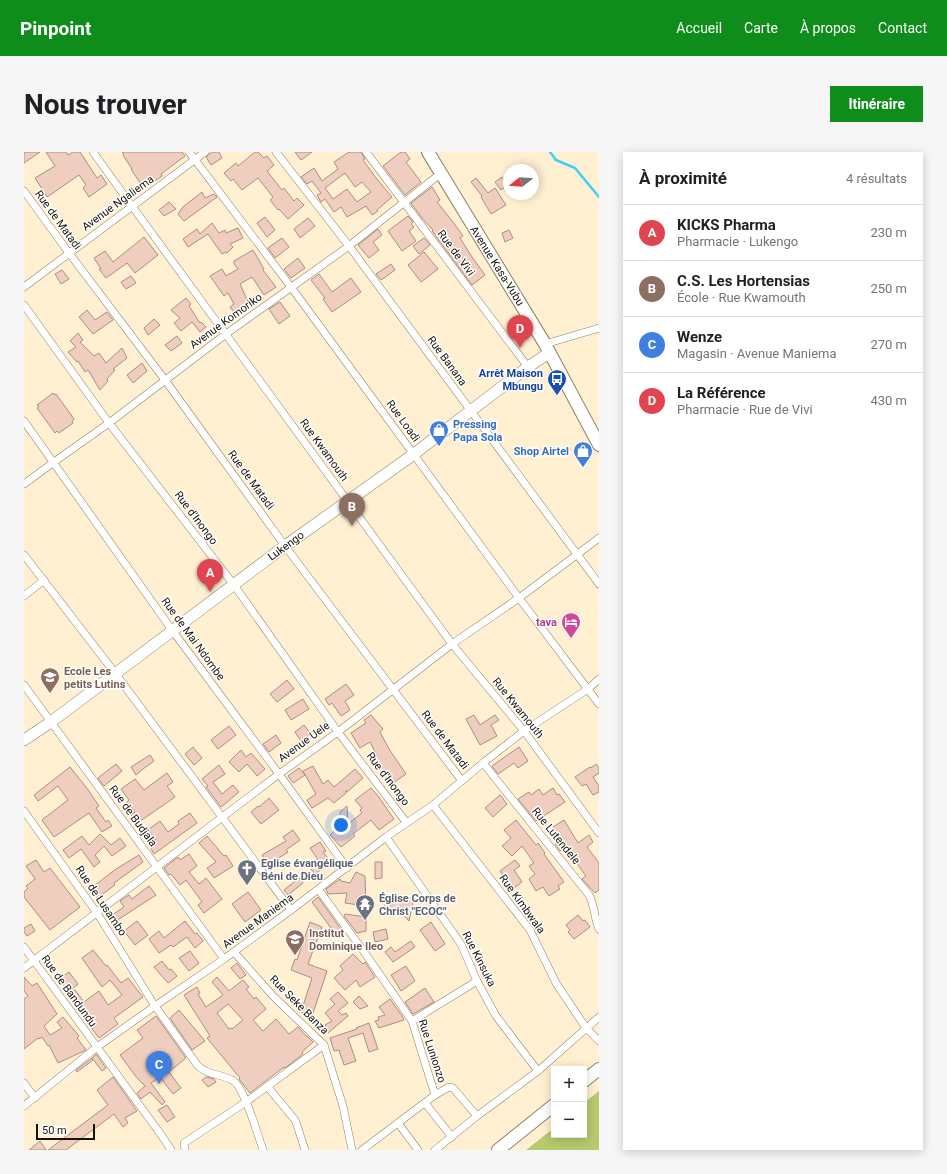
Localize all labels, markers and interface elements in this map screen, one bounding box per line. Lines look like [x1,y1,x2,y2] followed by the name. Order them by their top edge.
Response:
[20,17,91,40] text: Pinpoint
[676,20,722,36] text: Accueil
[744,20,778,36] text: Carte
[800,20,856,36] text: À propos
[878,20,927,36] text: Contact
[830,86,923,122] button: Itinéraire
[24,88,187,121] text: Nous trouver
[503,164,539,200] north arrow
[639,168,727,188] text: À proximité
[846,171,907,186] text: 4 résultats
[80,173,156,233] street label: Avenue Ngaliema
[32,188,84,252] street label: Rue de Matadi
[677,216,776,234] text: KICKS Pharma
[467,224,527,308] street label: Avenue Kasa-Vubu
[648,225,656,240] text: A
[870,225,907,240] text: 230 m
[435,228,477,278] street label: Rue de Vivi
[677,234,798,249] text: Pharmacie · Lukengo
[677,272,810,290] text: C.S. Les Hortensias
[648,281,656,296] text: B
[870,281,907,296] text: 250 m
[187,290,265,352] street label: Avenue Komoriko
[677,290,806,305] text: École · Rue Kwamouth
[507,315,533,348] pin: D
[677,328,722,346] text: Wenze
[425,334,469,388] street label: Rue Banana
[648,337,656,352] text: C
[870,337,907,352] text: 270 m
[677,346,837,361] text: Magasin · Avenue Maniema
[479,367,543,393] place label: Arrêt Maison Mbungu
[546,368,568,396] bus stop icon: Arrêt Maison Mbungu
[677,384,766,402] text: La Référence
[648,393,656,408] text: D
[870,393,907,408] text: 430 m
[383,398,423,444] street label: Rue Loadi
[677,402,813,417] text: Pharmacie · Rue de Vivi
[297,416,351,484] street label: Rue Kwamouth
[453,418,503,444] place label: Pressing Papa Sola
[428,419,450,447] shop icon: Pressing Papa Sola
[572,440,594,468] shop icon: Shop Airtel
[514,445,569,458] place label: Shop Airtel
[225,448,277,512] street label: Rue de Matadi
[172,489,220,547] street label: Rue d'Inongo
[339,493,365,526] pin: B
[265,529,307,563] street label: Lukengo
[197,559,223,592] pin: A
[159,595,227,683] street label: Rue de Mai Ndombe
[560,611,582,639] hotel icon: tava
[536,616,557,629] place label: tava
[64,665,126,691] place label: Ecole Les petits Lutins
[39,666,61,694] school or university icon: Ecole Les petits Lutins
[490,675,546,741] street label: Rue Kwamouth
[419,708,471,772] street label: Rue de Matadi
[276,719,332,765] street label: Avenue Uele
[364,750,412,808] street label: Rue d'Inongo
[106,783,160,849] street label: Rue de Budjala
[529,805,583,867] street label: Rue Lutendele
[331,815,351,835] your location
[261,857,353,883] place label: Eglise évangélique Béni de Dieu
[236,858,258,886] church icon: Eglise évangélique Béni de Dieu
[73,864,129,938] street label: Rue de Lusambo
[496,872,548,936] street label: Rue Kimbwala
[220,891,296,951] street label: Avenue Maniema
[379,892,456,918] place label: Église Corps de Christ "ECOC"
[354,893,376,921] temple icon: Église Corps de Christ "ECOC"
[309,927,383,953] place label: Institut Dominique Ileo
[284,928,306,956] school or university icon: Institut Dominique Ileo
[460,929,498,989] street label: Rue Kinsuka
[39,953,99,1029] street label: Rue de Bandundu
[267,973,331,1037] street label: Rue Seke Banza
[416,1018,448,1084] street label: Rue Lunionzo
[146,1051,172,1084] pin: C
[551,1066,587,1138] map controls
[551,1066,587,1102] button: +
[551,1102,587,1138] button: −
[36,1122,95,1141] scale bar
[42,1124,67,1137] text: 50 m

